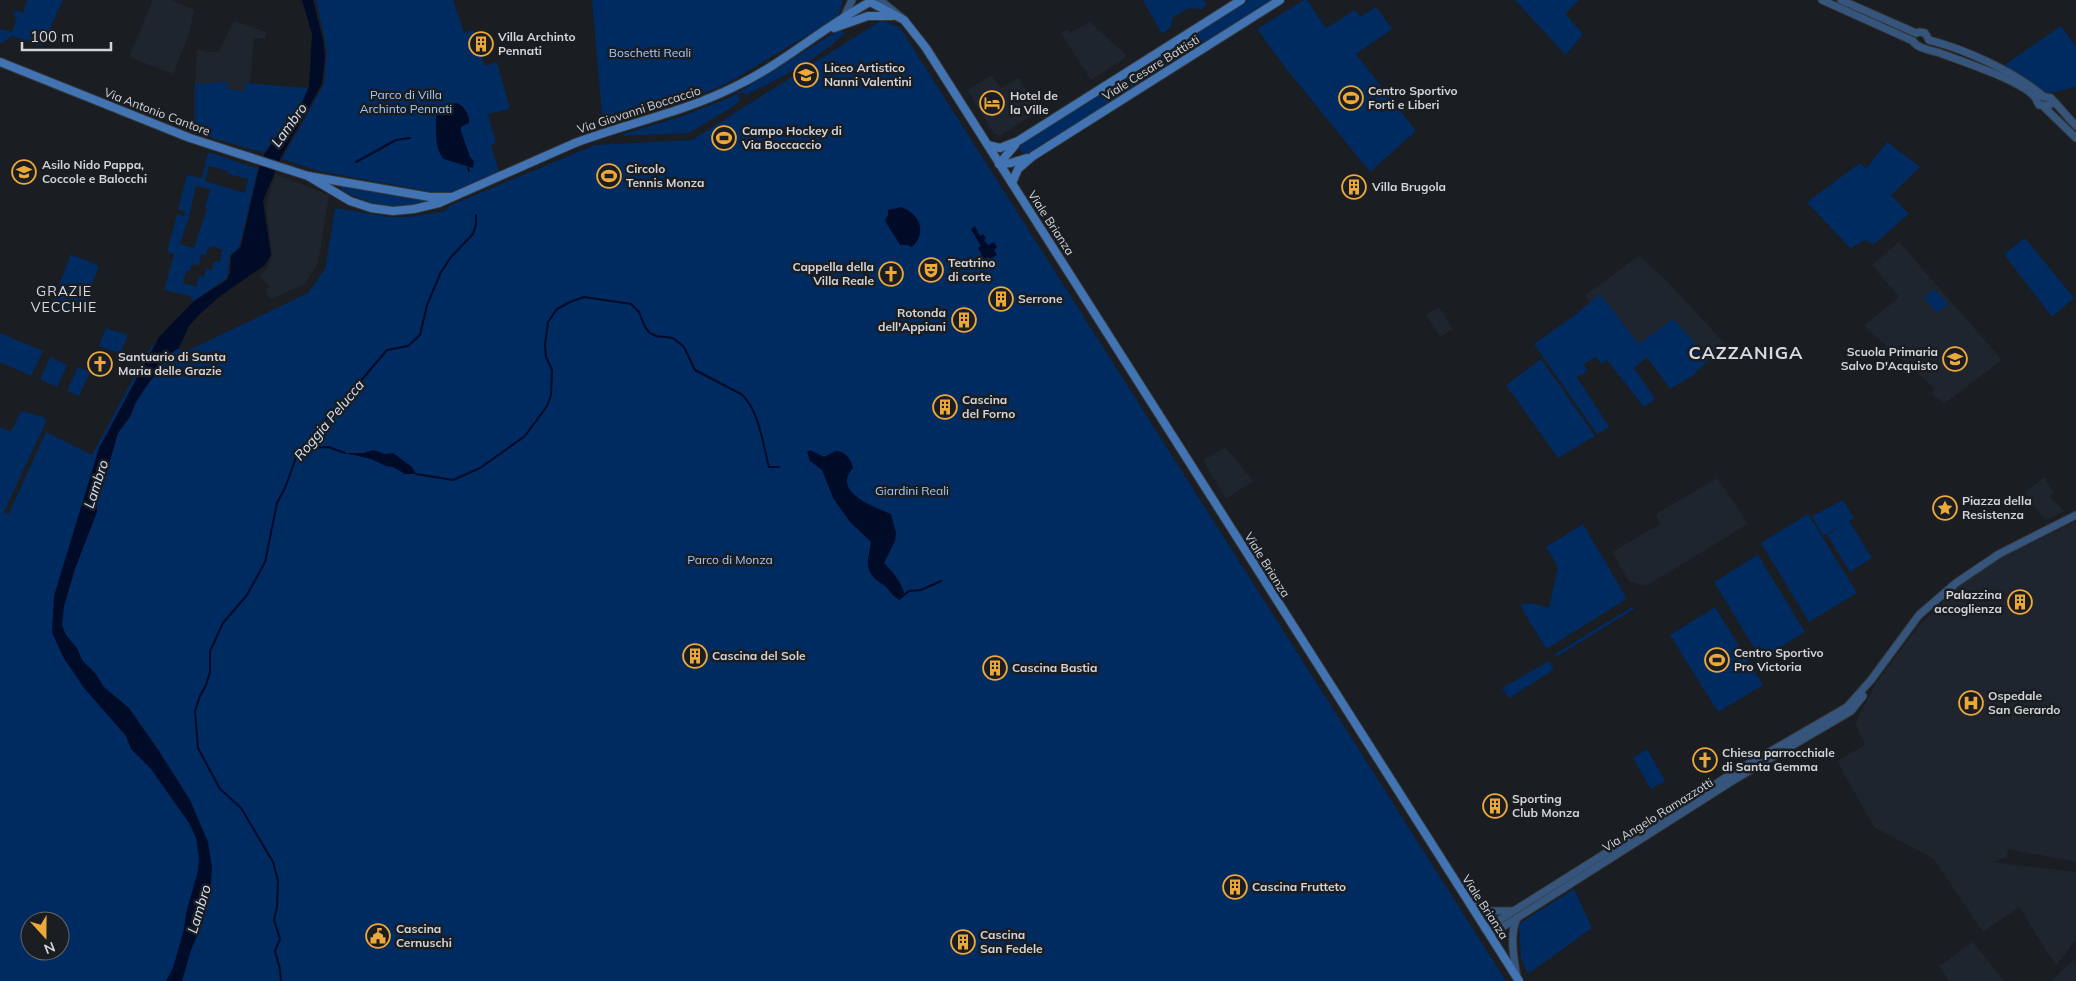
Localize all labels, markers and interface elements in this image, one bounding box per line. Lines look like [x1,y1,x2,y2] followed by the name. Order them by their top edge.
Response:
[22,20,111,52] scale bar
[30,27,74,46] text: 100 m
[497,29,576,58] place label: Villa Archinto Pennati
[468,31,494,57] building icon: Villa Archinto Pennati
[1099,32,1202,104] street label: Viale Cesare Battisti
[609,45,691,60] park label: Boschetti Reali
[824,60,912,89] place label: Liceo Artistico Nanni Valentini
[793,62,819,88] school or university icon: Liceo Artistico Nanni Valentini
[575,82,703,137] street label: Via Giovanni Boccaccio
[1368,83,1458,112] place label: Centro Sportivo Forti e Liberi
[102,84,212,139] street label: Via Antonio Cantore
[1338,85,1364,111] sports icon: Centro Sportivo Forti e Liberi
[360,87,452,116] park label: Parco di Villa Archinto Pennati
[1010,88,1058,117] place label: Hotel de la Ville
[979,90,1005,116] hotel icon: Hotel de la Ville
[267,100,311,150] water label: Lambro
[741,123,842,152] place label: Campo Hockey di Via Boccaccio
[711,125,737,151] sports icon: Campo Hockey di Via Boccaccio
[42,157,147,186] place label: Asilo Nido Pappa, Coccole e Balocchi
[11,159,37,185] school or university icon: Asilo Nido Pappa, Coccole e Balocchi
[626,161,704,190] place label: Circolo Tennis Monza
[596,163,622,189] sports icon: Circolo Tennis Monza
[1341,174,1367,200] building icon: Villa Brugola
[1371,179,1446,194] place label: Villa Brugola
[1025,188,1078,258] street label: Viale Brianza
[948,255,995,284] place label: Teatrino di corte
[918,257,944,283] theatre icon: Teatrino di corte
[792,259,874,288] place label: Cappella della Villa Reale
[878,261,904,287] church icon: Cappella della Villa Reale
[31,282,97,316] district label: GRAZIE VECCHIE
[988,286,1014,312] building icon: Serrone
[1018,291,1063,306] place label: Serrone
[878,305,946,334] place label: Rotonda dell'Appiani
[951,307,977,333] building icon: Rotonda dell'Appiani
[1688,341,1804,364] district label: CAZZANIGA
[1841,344,1938,373] place label: Scuola Primaria Salvo D'Acquisto
[1942,346,1968,372] school or university icon: Scuola Primaria Salvo D'Acquisto
[118,349,226,378] place label: Santuario di Santa Maria delle Grazie
[87,351,113,377] church icon: Santuario di Santa Maria delle Grazie
[290,376,368,464] water label: Roggia Pelucca
[962,392,1015,421] place label: Cascina del Forno
[932,394,958,420] building icon: Cascina del Forno
[80,458,112,510] water label: Lambro
[875,483,949,498] park label: Giardini Reali
[1962,493,2032,522] place label: Piazza della Resistenza
[1932,495,1958,521] place icon: Piazza della Resistenza
[1241,529,1293,600] street label: Viale Brianza
[687,552,773,567] park label: Parco di Monza
[1934,587,2002,616] place label: Palazzina accoglienza
[2007,589,2033,615] building icon: Palazzina accoglienza
[682,643,708,669] building icon: Cascina del Sole
[1734,645,1824,674] place label: Centro Sportivo Pro Victoria
[1704,647,1730,673] sports icon: Centro Sportivo Pro Victoria
[712,648,806,663] place label: Cascina del Sole
[982,655,1008,681] building icon: Cascina Bastia
[1012,660,1097,675] place label: Cascina Bastia
[1988,688,2060,717] place label: Ospedale San Gerardo
[1958,690,1984,716] hospital icon: Ospedale San Gerardo
[1722,745,1835,774] place label: Chiesa parrocchiale di Santa Gemma
[1692,747,1718,773] church icon: Chiesa parrocchiale di Santa Gemma
[1600,774,1716,855] street label: Via Angelo Ramazzotti
[1512,791,1580,820] place label: Sporting Club Monza
[1482,793,1508,819] building icon: Sporting Club Monza
[1459,872,1512,942] street label: Viale Brianza
[1222,874,1248,900] building icon: Cascina Frutteto
[1252,879,1346,894] place label: Cascina Frutteto
[183,883,215,935] water label: Lambro
[20,911,70,961] north arrow
[396,921,452,950] place label: Cascina Cernuschi
[365,923,391,949] public building icon: Cascina Cernuschi
[980,927,1043,956] place label: Cascina San Fedele
[950,929,976,955] building icon: Cascina San Fedele
[41,938,58,958] text: N

